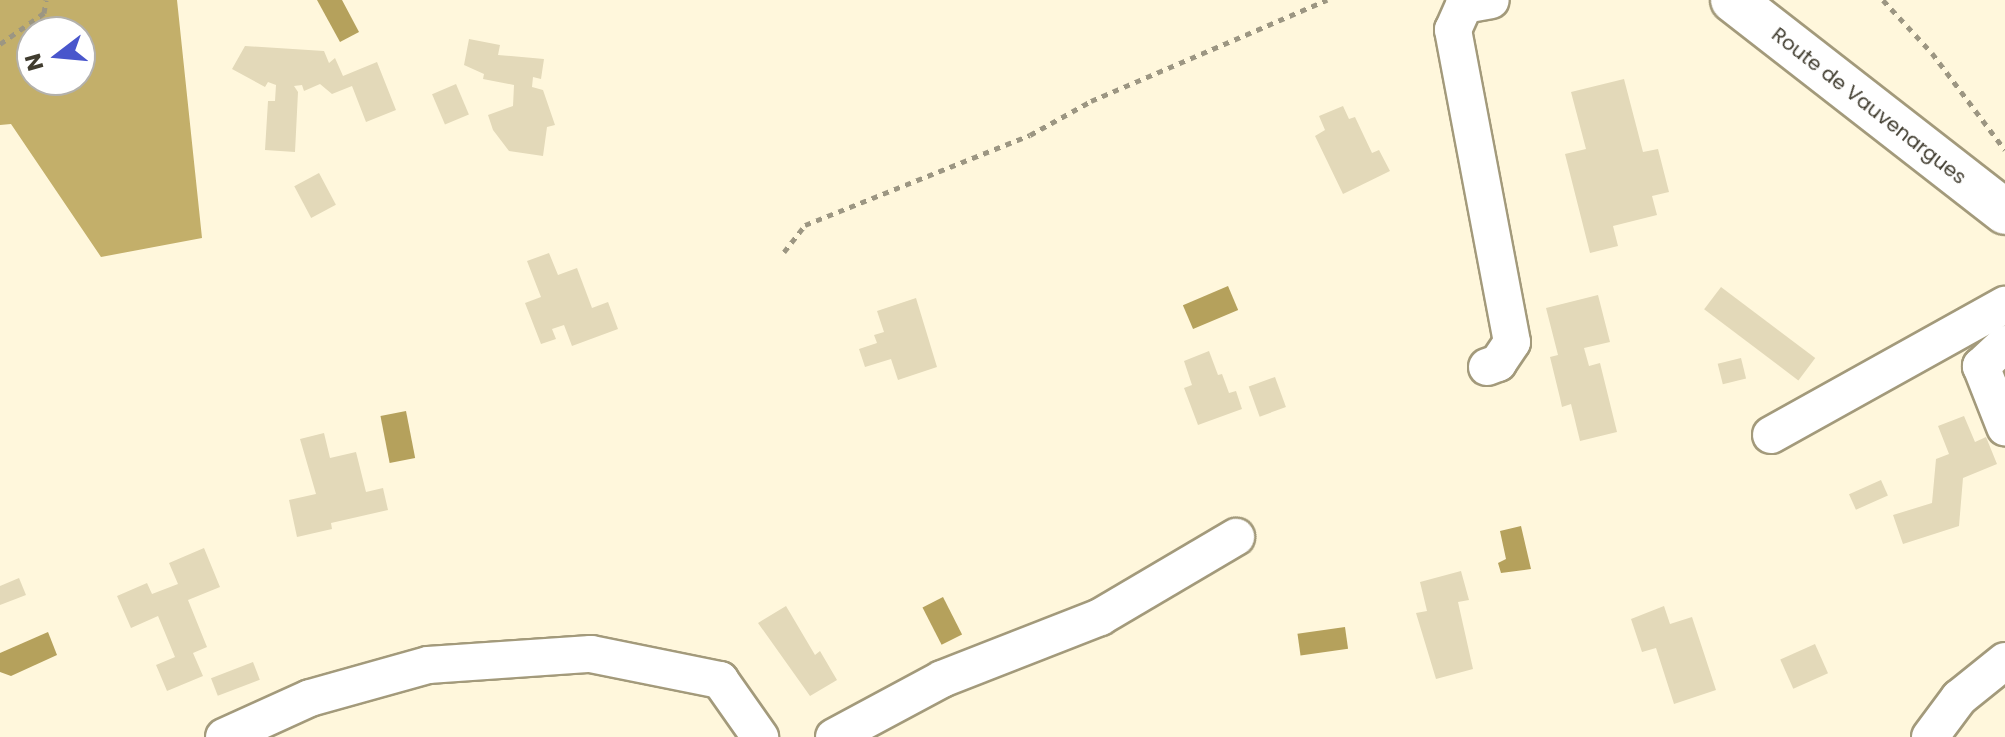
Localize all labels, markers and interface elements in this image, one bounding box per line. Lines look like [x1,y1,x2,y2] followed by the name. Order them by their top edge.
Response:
[16,16,96,96] north arrow
[1767,23,1971,189] street label: Route de Vauvenargues
[17,50,52,74] text: N

